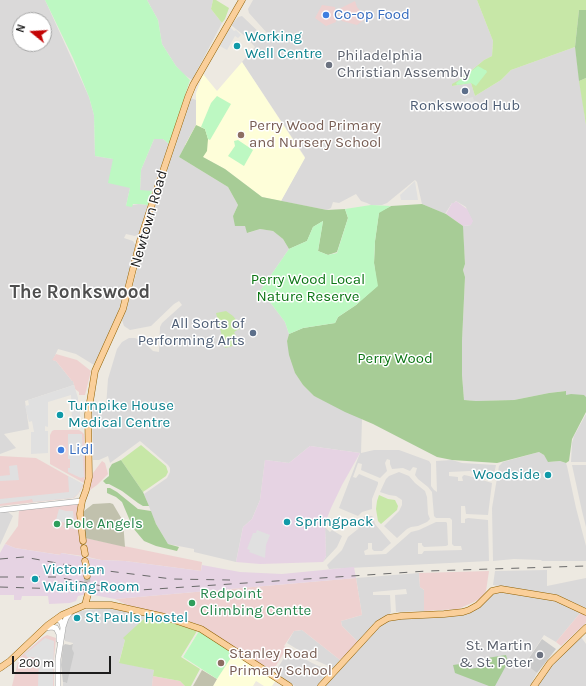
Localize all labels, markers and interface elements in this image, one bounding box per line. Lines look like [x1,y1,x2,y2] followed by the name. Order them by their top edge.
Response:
[334,6,410,24] place label: Co-op Food
[321,10,331,20] marker: Co-op Food
[12,12,52,52] north arrow
[14,23,28,34] text: N
[245,28,322,63] place label: Working Well Centre
[232,41,242,51] marker: Working Well Centre
[337,47,470,82] place label: Philadelphia Christian Assembly
[324,60,334,70] marker: Philadelphia Christian Assembly
[460,86,470,96] marker: Ronkswood Hub
[410,97,520,115] place label: Ronkswood Hub
[249,117,382,152] place label: Perry Wood Primary and Nursery School
[236,130,246,140] marker: Perry Wood Primary and Nursery School
[126,168,172,270] street label: Newtown Road
[251,271,365,306] park label: Perry Wood Local Nature Reserve
[10,282,150,304] district label: The Ronkswood
[138,315,245,350] place label: All Sorts of Performing Arts
[248,328,258,338] marker: All Sorts of Performing Arts
[357,350,433,368] park label: Perry Wood
[68,397,174,432] place label: Turnpike House Medical Centre
[55,410,65,420] marker: Turnpike House Medical Centre
[69,441,94,459] place label: Lidl
[56,445,66,455] marker: Lidl
[473,466,540,484] place label: Woodside
[543,470,553,480] marker: Woodside
[295,513,373,531] place label: Springpack
[65,515,143,533] place label: Pole Angels
[282,517,292,527] marker: Springpack
[52,519,62,529] marker: Pole Angels
[43,561,139,596] place label: Victorian Waiting Room
[30,574,40,584] marker: Victorian Waiting Room
[200,585,311,620] place label: Redpoint Climbing Centte
[187,598,197,608] marker: Redpoint Climbing Centte
[85,609,188,627] place label: St Pauls Hostel
[72,613,82,623] marker: St Pauls Hostel
[459,637,532,672] place label: St. Martin & St. Peter
[229,645,332,680] place label: Stanley Road Primary School
[14,648,113,674] scale bar
[535,650,545,660] marker: St. Martin & St. Peter
[19,656,54,670] text: 200 m
[216,658,226,668] marker: Stanley Road Primary School

